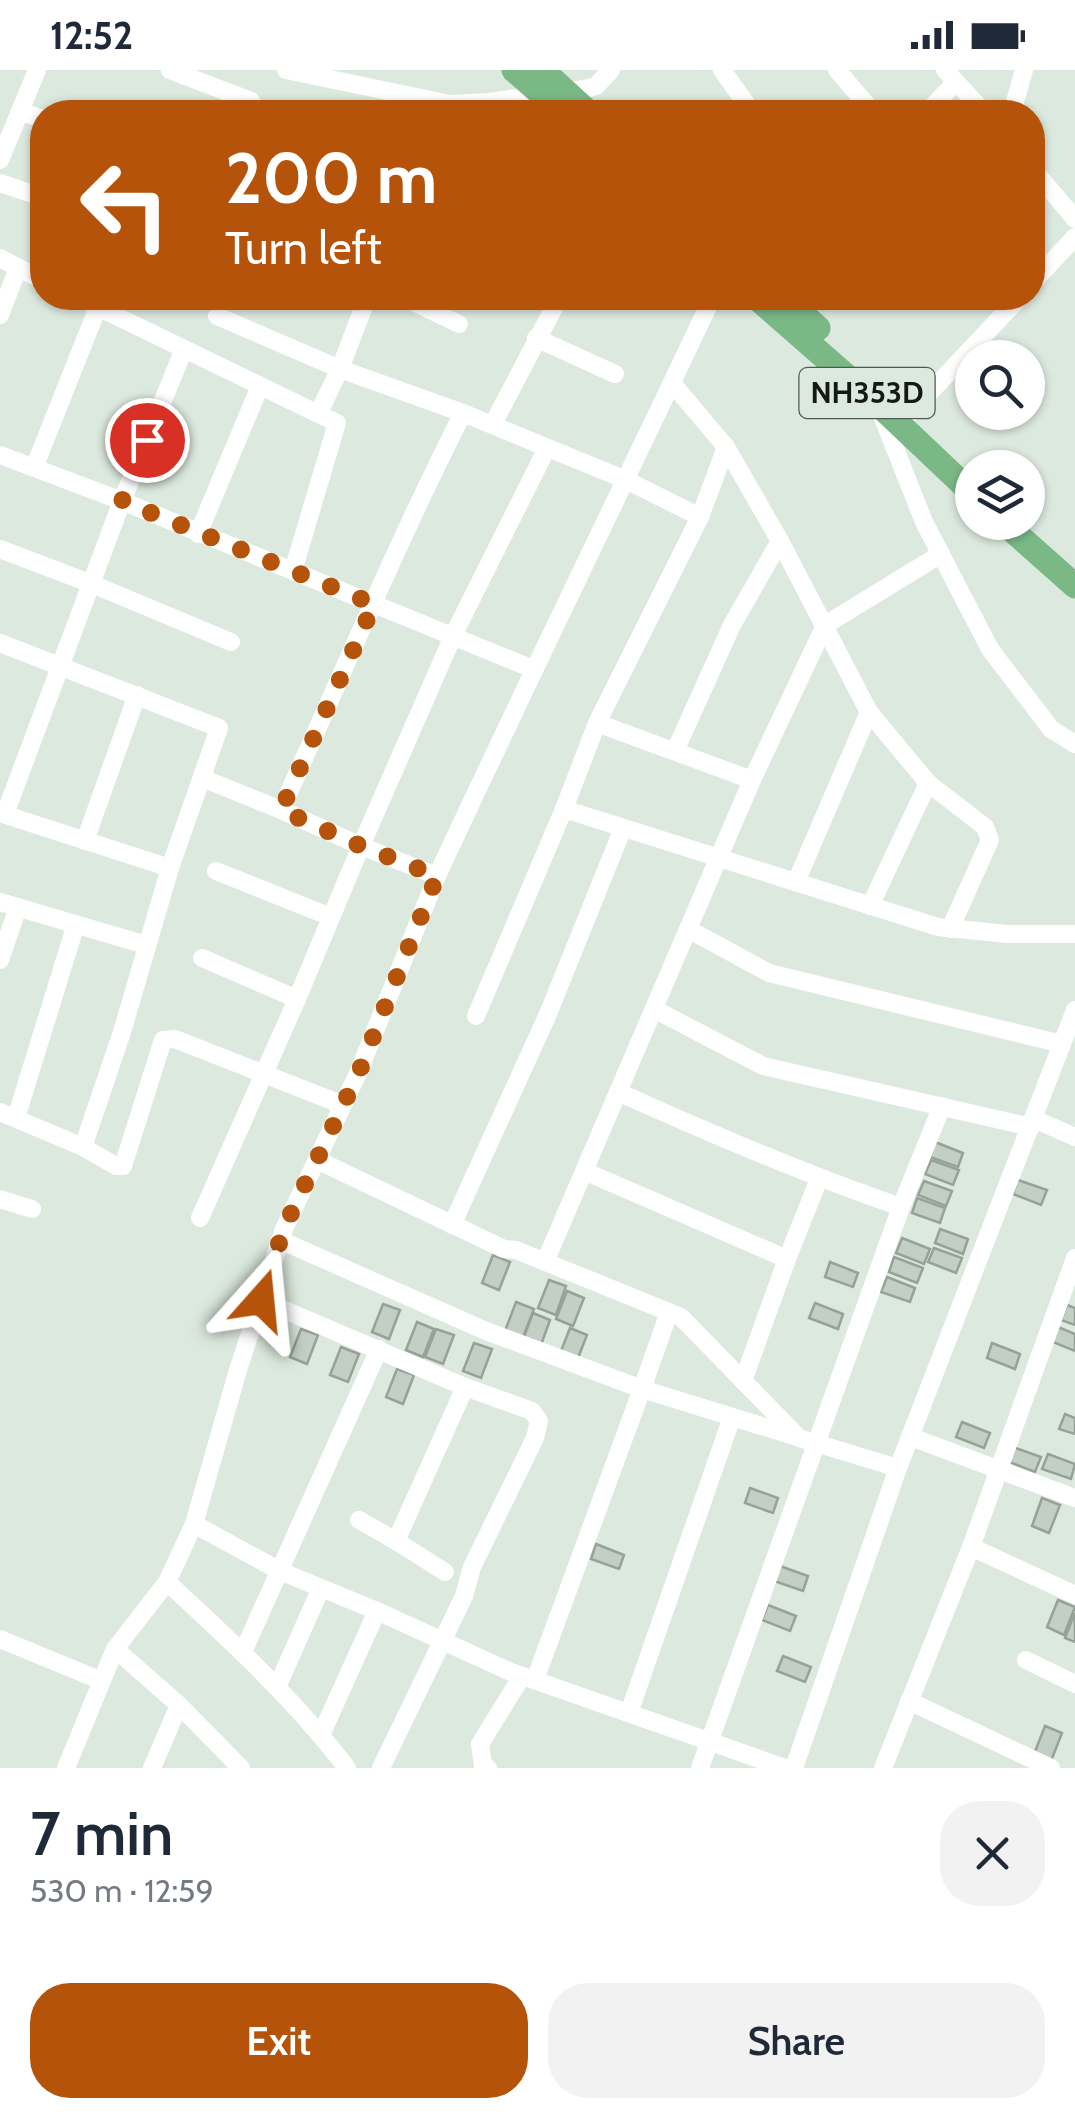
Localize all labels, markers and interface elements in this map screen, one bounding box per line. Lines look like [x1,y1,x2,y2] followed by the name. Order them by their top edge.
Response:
[50,12,133,59] text: 12:52
[225,135,437,221] text: 200 m
[60,140,190,270] icon: left
[225,221,382,275] text: Turn left
[955,340,1045,540] map controls
[955,340,1045,430] button: search
[800,368,934,418] road number: NH353D
[105,398,190,483] pin
[120,413,175,468] icon: arrive
[955,450,1045,540] button: layers
[209,1248,313,1352] position arrow
[30,1797,173,1870] text: 7 min
[940,1801,1045,1906] button: close
[30,1871,214,1910] text: 530 m · 12:59
[30,1983,528,2098] button: Exit
[548,1983,1045,2098] button: Share

